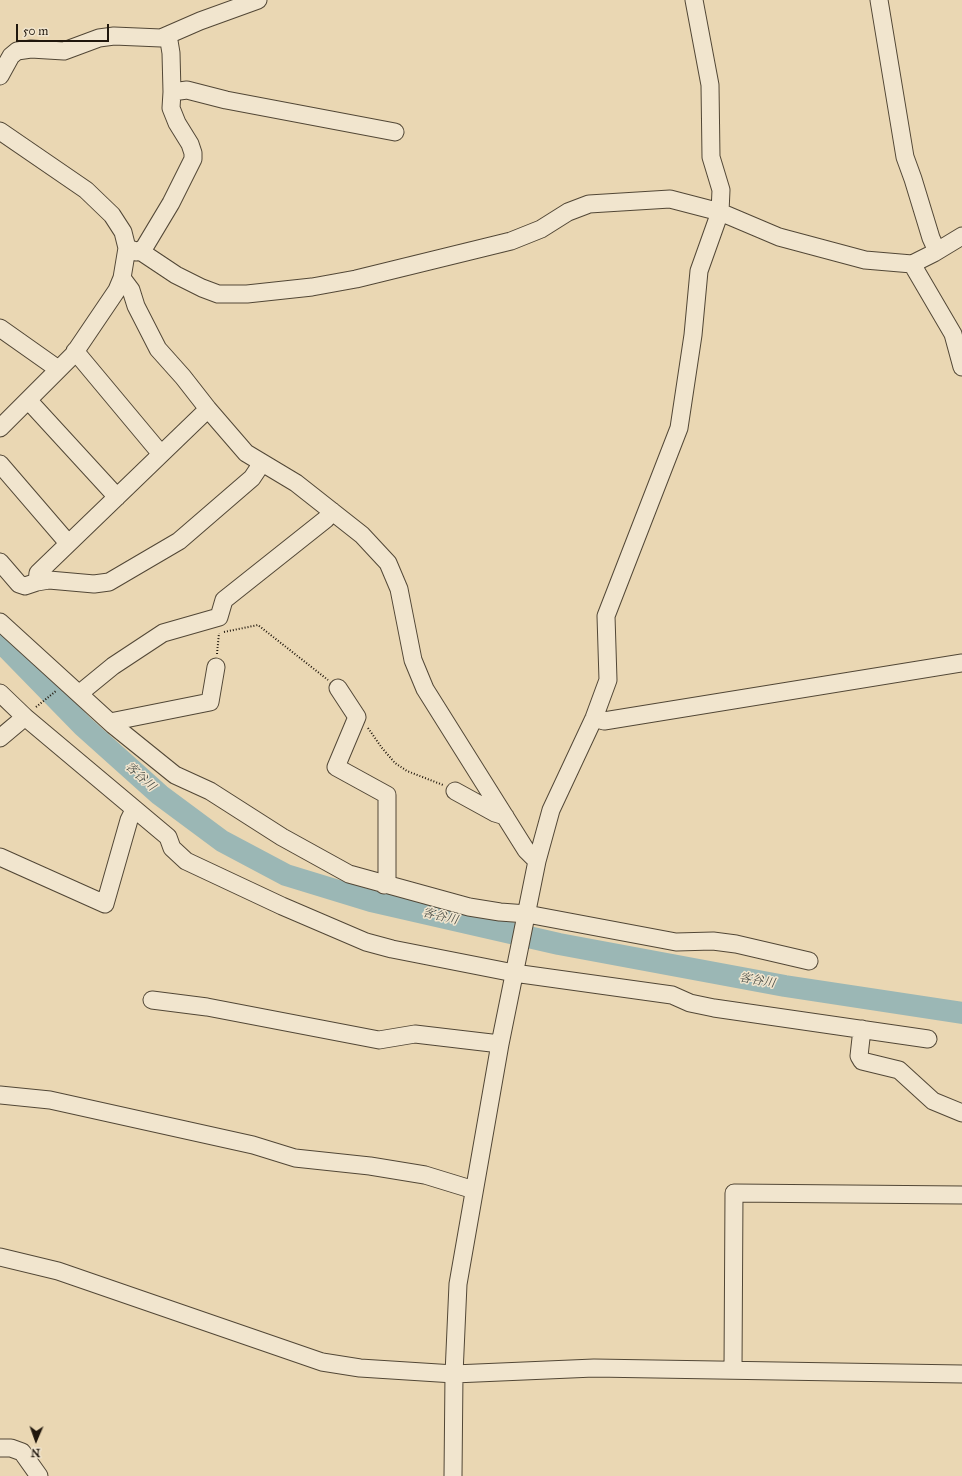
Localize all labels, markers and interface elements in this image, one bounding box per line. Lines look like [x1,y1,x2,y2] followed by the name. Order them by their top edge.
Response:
[18,16,111,42] scale bar
[23,24,48,38] text: 50 m
[122,760,158,794] water label: 客谷川
[421,906,459,928] water label: 客谷川
[738,971,776,991] water label: 客谷川
[16,1420,56,1460] north arrow
[31,1446,40,1459] text: N

